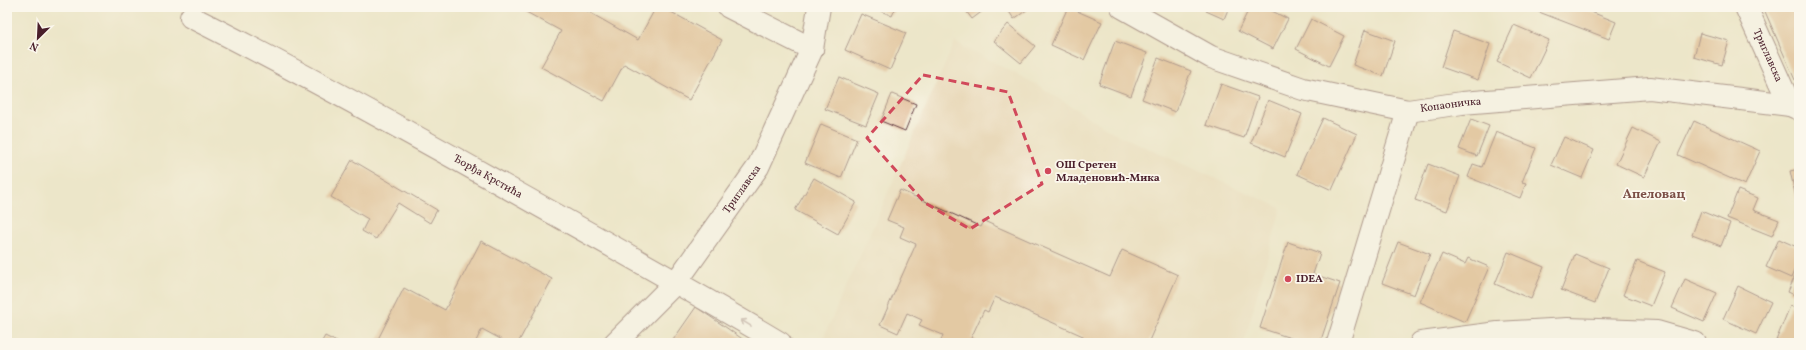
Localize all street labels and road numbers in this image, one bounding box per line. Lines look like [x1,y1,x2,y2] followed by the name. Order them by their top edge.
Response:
[1749,26,1786,85] street label: Триглавска
[1419,94,1482,117] street label: Копаоничка
[450,151,526,202] street label: Ђорђа Крстића
[719,162,765,217] street label: Триглавска

